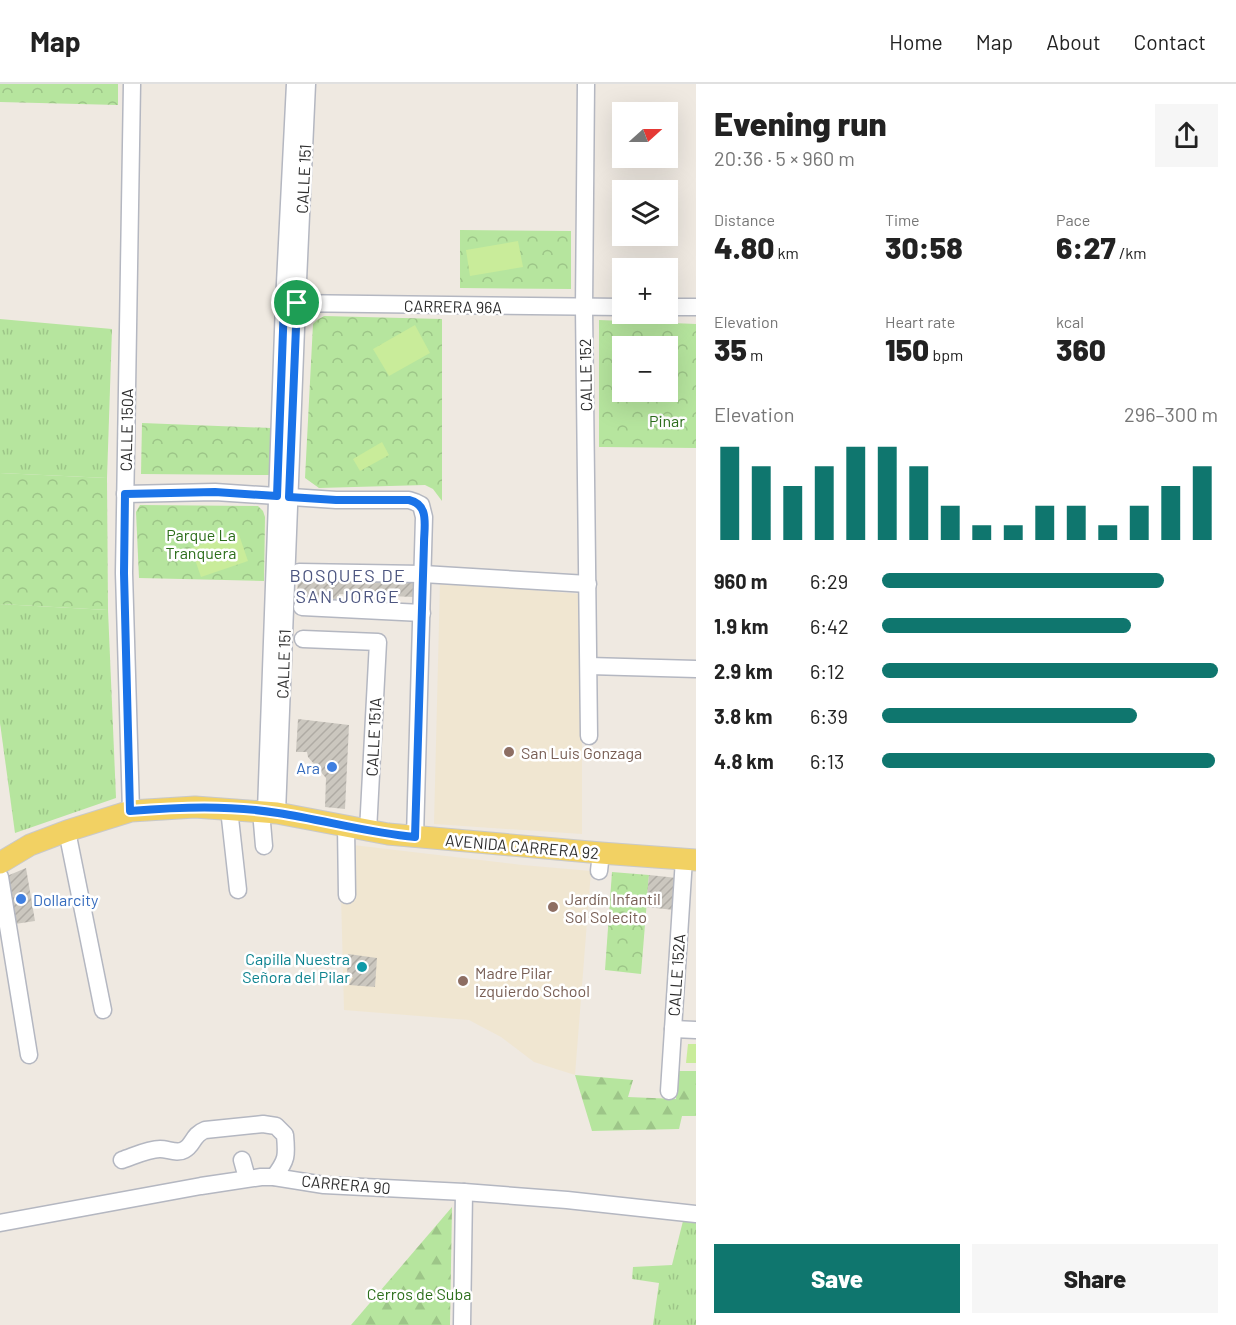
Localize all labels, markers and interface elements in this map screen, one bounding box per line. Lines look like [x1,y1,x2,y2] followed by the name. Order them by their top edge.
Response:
[30,24,81,58] text: Map
[889,29,943,54] text: Home
[976,29,1013,54] text: Map
[1046,29,1101,54] text: About
[1134,29,1206,54] text: Contact
[612,102,678,168] north arrow
[612,102,678,402] map controls
[714,103,887,143] text: Evening run
[1155,104,1218,167] button: share
[292,144,314,214] street label: CALLE 151
[714,146,855,170] text: 20:36 · 5 × 960 m
[612,180,678,246] button: layers
[714,210,775,229] text: Distance
[885,210,920,229] text: Time
[1056,210,1090,229] text: Pace
[714,229,774,265] text: 4.80
[885,229,963,265] text: 30:58
[1056,229,1116,265] text: 6:27
[774,243,799,262] text: km
[1116,243,1147,262] text: /km
[612,258,678,324] button: +
[271,277,322,328] pin
[280,286,313,319] icon: arrive
[404,296,503,316] street label: CARRERA 96A
[714,312,778,331] text: Elevation
[885,312,955,331] text: Heart rate
[1056,312,1084,331] text: kcal
[714,331,747,367] text: 35
[885,331,929,367] text: 150
[1056,331,1106,367] text: 360
[612,336,678,402] button: −
[575,338,595,412] street label: CALLE 152
[747,345,763,364] text: m
[929,345,963,364] text: bpm
[116,388,136,472] street label: CALLE 150A
[714,402,795,426] text: Elevation
[1124,402,1218,426] text: 296–300 m
[649,411,685,430] park label: Pinar
[166,525,236,562] park label: Parque La Tranquera
[289,564,407,607] district label: BOSQUES DE SAN JORGE
[714,569,767,593] text: 960 m
[810,569,848,593] text: 6:29
[714,614,768,638] text: 1.9 km
[810,614,849,638] text: 6:42
[272,629,294,699] street label: CALLE 151
[714,659,773,683] text: 2.9 km
[810,659,845,683] text: 6:12
[361,697,385,777] street label: CALLE 151A
[714,704,772,728] text: 3.8 km
[810,704,848,728] text: 6:39
[521,743,642,762] place label: San Luis Gonzaga
[502,745,516,759] marker: San Luis Gonzaga
[714,749,774,773] text: 4.8 km
[810,749,844,773] text: 6:13
[296,758,320,777] place label: Ara
[325,760,339,774] marker: Ara
[444,830,600,862] street label: AVENIDA CARRERA 92
[565,889,661,926] place label: Jardín Infantil Sol Solecito
[33,890,99,909] place label: Dollarcity
[14,892,28,906] marker: Dollarcity
[546,900,560,914] marker: Jardín Infantil Sol Solecito
[664,933,688,1017] street label: CALLE 152A
[242,949,350,986] place label: Capilla Nuestra Señora del Pilar
[355,960,369,974] marker: Capilla Nuestra Señora del Pilar
[475,963,590,1000] place label: Madre Pilar Izquierdo School
[456,974,470,988] marker: Madre Pilar Izquierdo School
[301,1171,391,1197] street label: CARRERA 90
[714,1244,960,1313] button: Save
[972,1244,1218,1313] button: Share
[367,1284,471,1303] park label: Cerros de Suba

